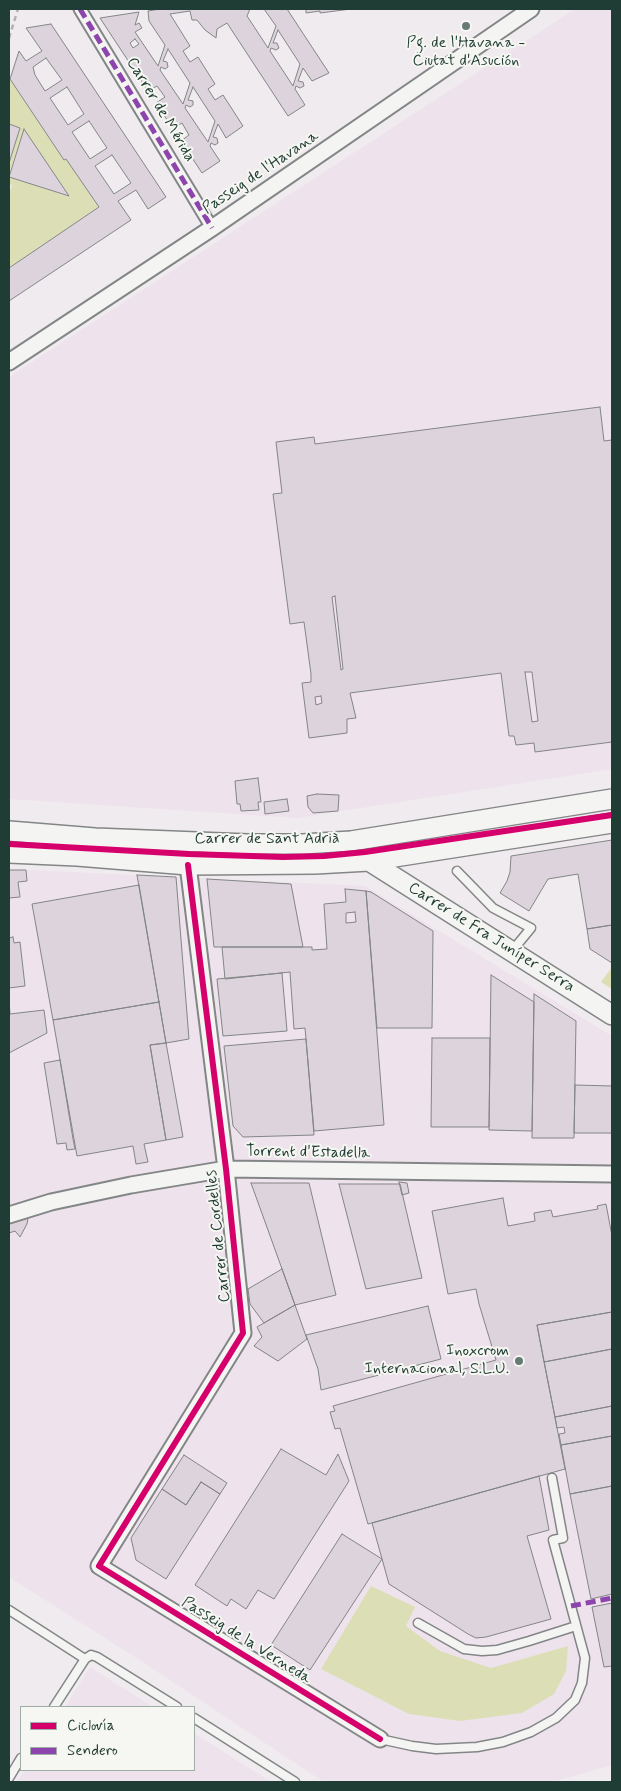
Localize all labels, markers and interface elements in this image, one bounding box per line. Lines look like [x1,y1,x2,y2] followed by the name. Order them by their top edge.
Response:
[460,20,472,32] marker: Pg. de l'Havana - Ciutat d'Asución
[406,34,526,72] place label: Pg. de l'Havana - Ciutat d'Asución
[121,54,199,166] street label: Carrer de Mérida
[199,127,323,219] street label: Passeig de l'Havana
[194,830,340,850] street label: Carrer de Sant Adrià
[404,879,578,997] street label: Carrer de Fra Juníper Serra
[246,1142,370,1164] street label: Torrent d'Estadella
[202,1169,236,1303] street label: Carrer de Cordelles
[365,1342,509,1380] place label: Inoxcrom Internacional, S.L.U.
[513,1355,525,1367] marker: Inoxcrom Internacional, S.L.U.
[178,1593,314,1689] street label: Passeig de la Verneda
[20,1706,195,1771] legend
[67,1716,115,1736] text: Ciclovía
[67,1741,118,1761] text: Sendero

